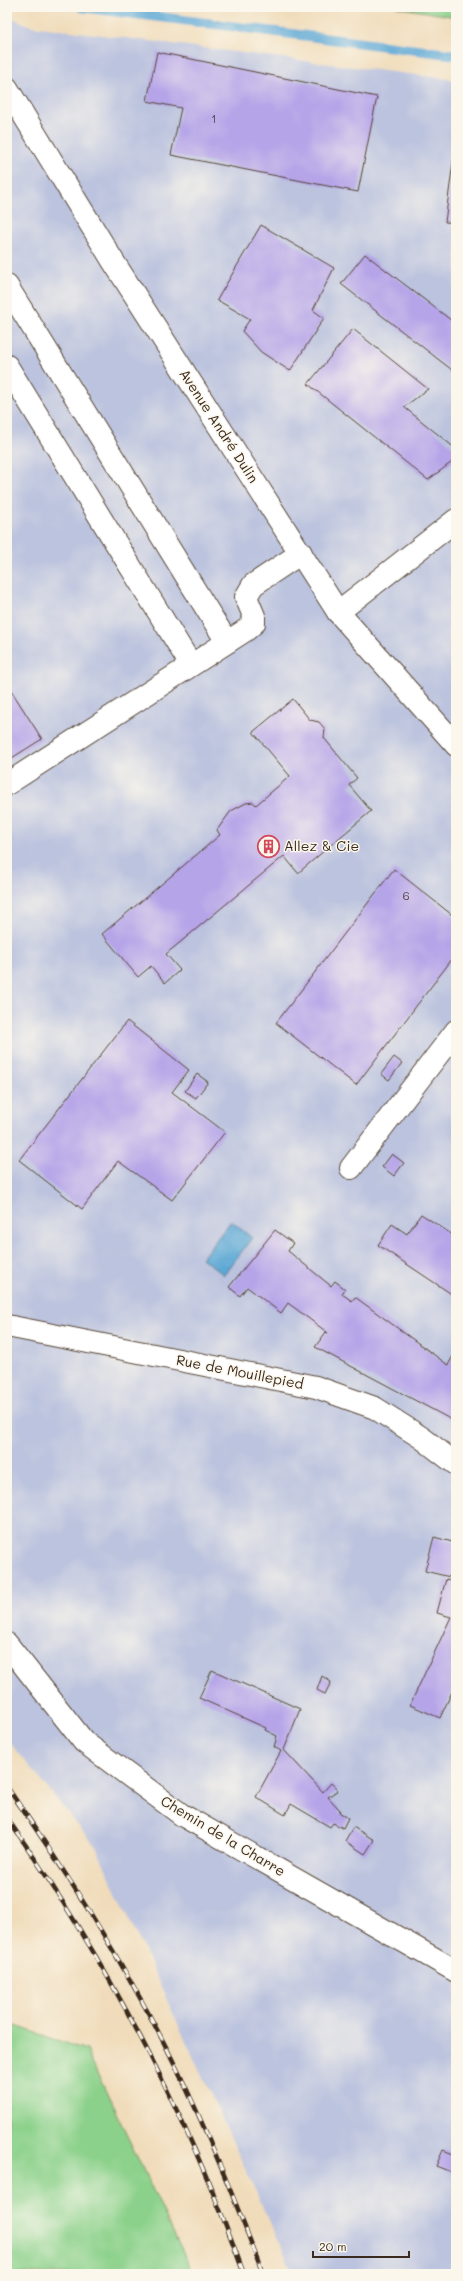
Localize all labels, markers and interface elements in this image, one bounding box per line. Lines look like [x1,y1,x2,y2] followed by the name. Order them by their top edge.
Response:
[211,110,217,126] house number: 1
[175,365,263,486] street label: Avenue André Dulin
[256,833,282,859] building icon: Allez & Cie
[284,836,359,855] place label: Allez & Cie
[402,887,410,903] house number: 6
[175,1350,306,1393] street label: Rue de Mouillepied
[157,1791,289,1880] street label: Chemin de la Charre
[313,2233,409,2259] scale bar
[319,2238,347,2254] text: 20 m

